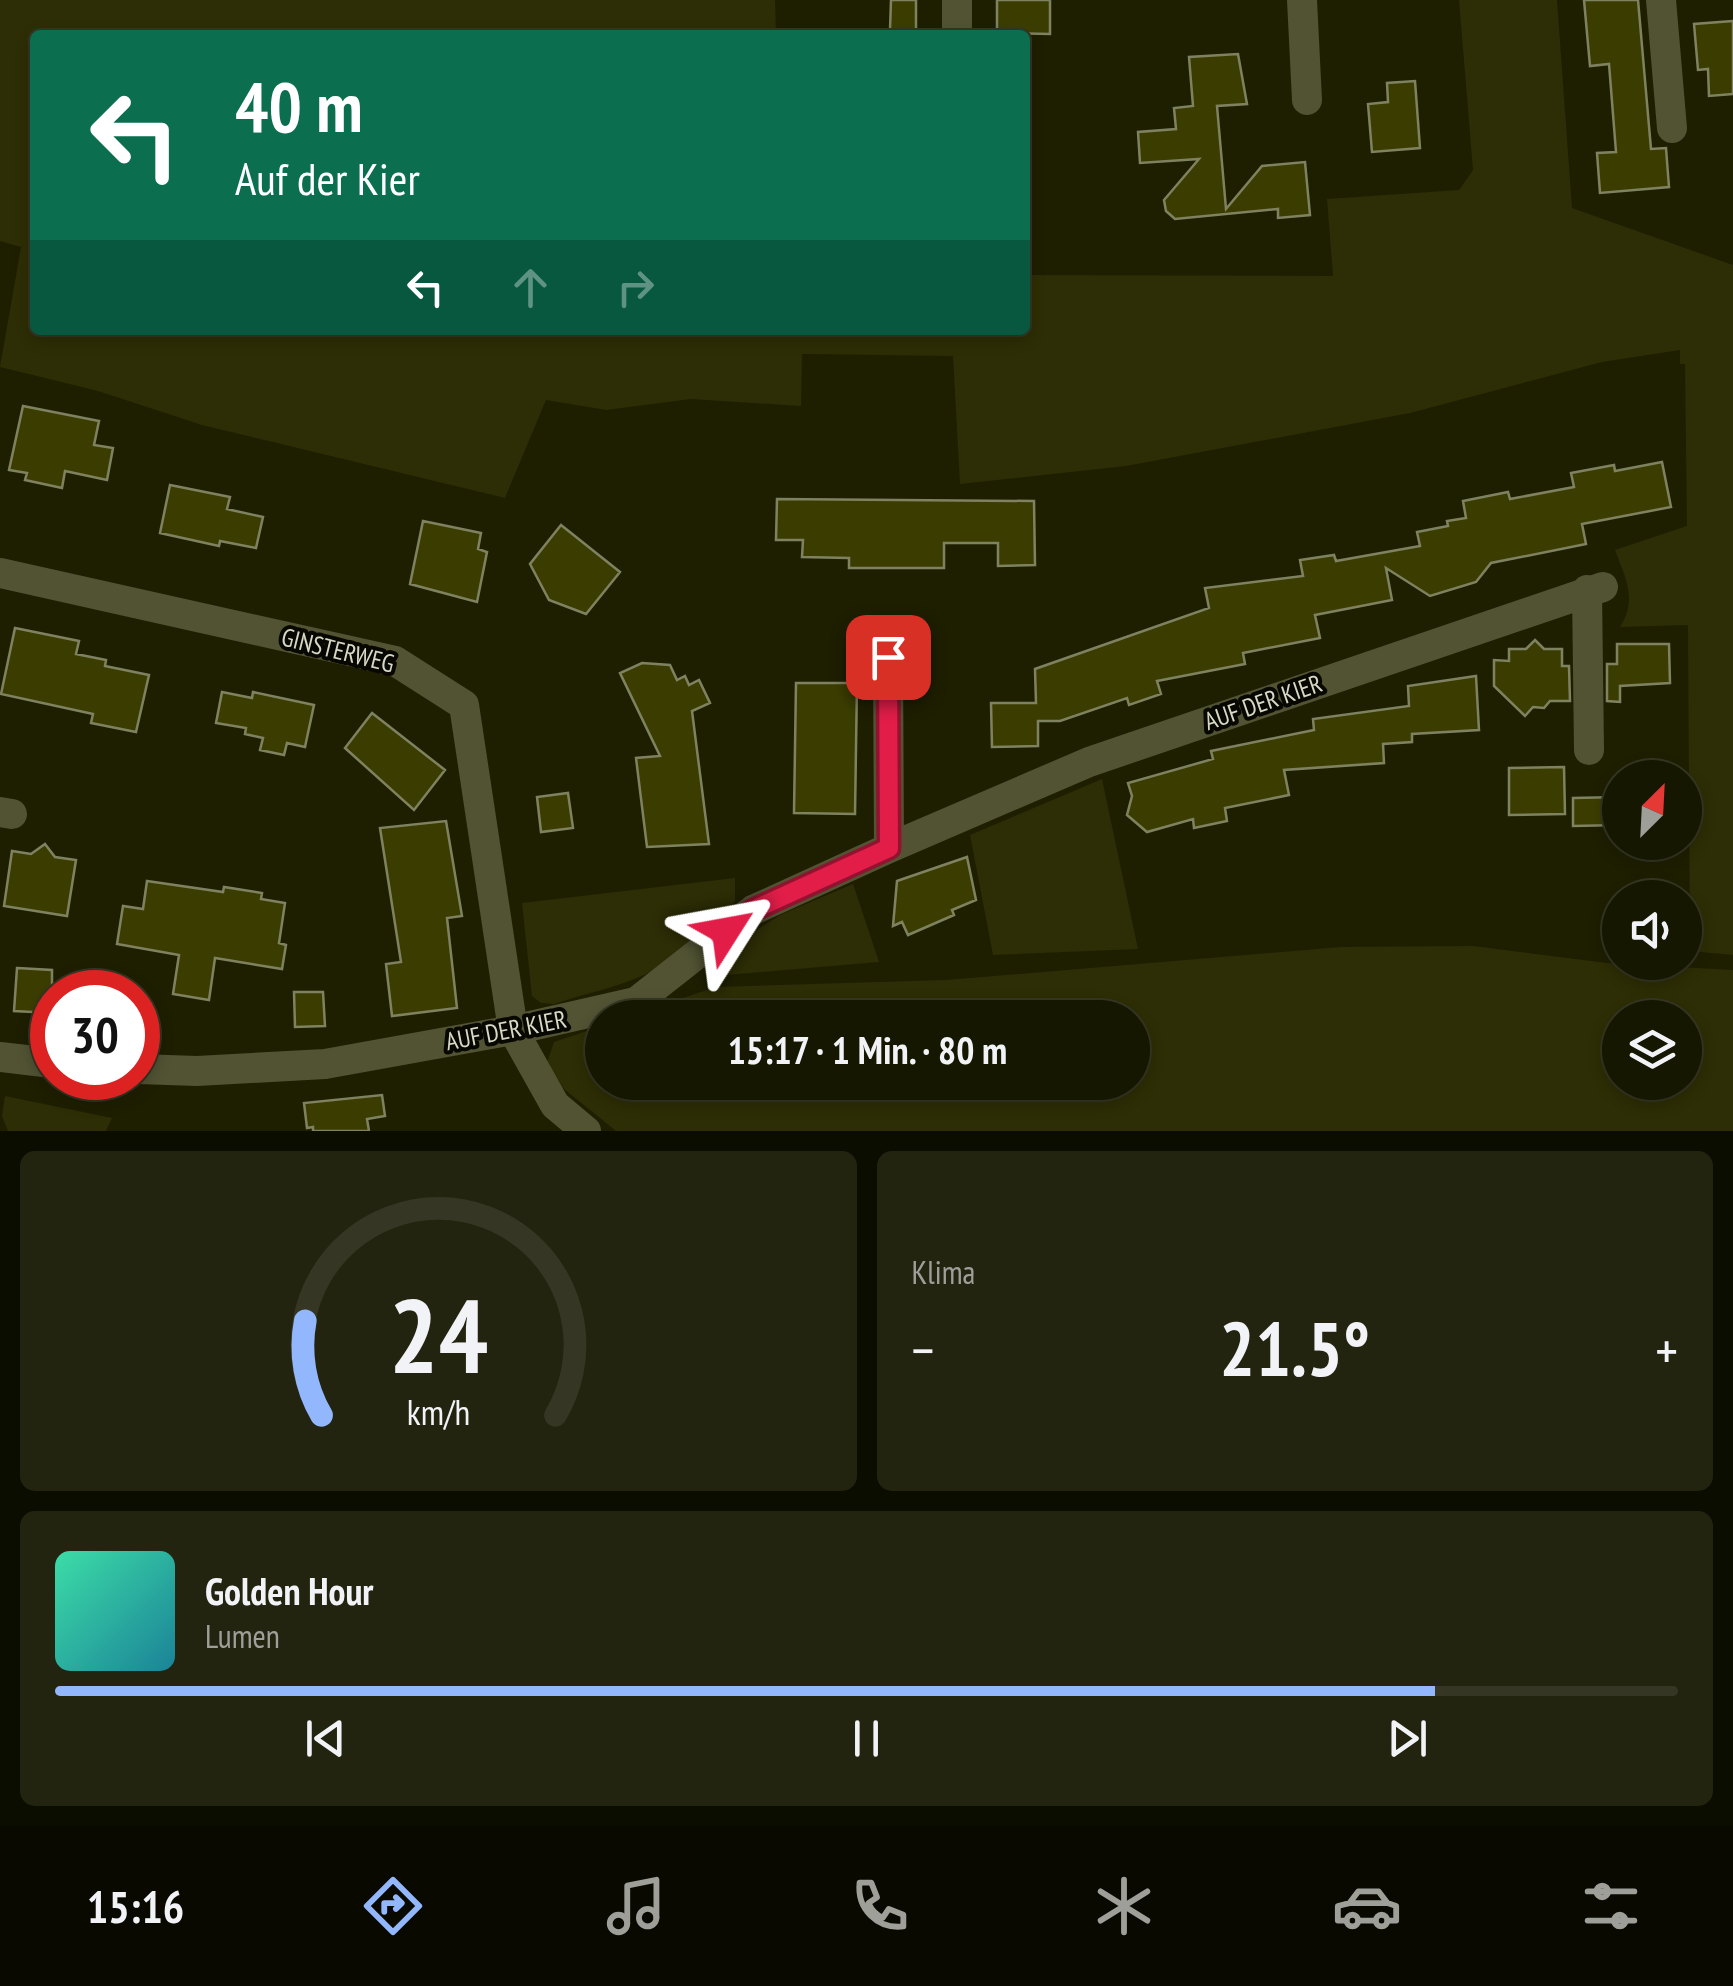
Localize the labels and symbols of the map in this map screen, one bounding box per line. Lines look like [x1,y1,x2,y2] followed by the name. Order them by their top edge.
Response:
[846,615,931,700] pin
[278,621,398,679] street label: GINSTERWEG
[1200,667,1326,737] street label: AUF DER KIER
[1602,760,1702,860] north arrow
[674,879,778,983] position arrow
[30,970,160,1100] speed limit sign: 30
[443,1003,569,1057] street label: AUF DER KIER

